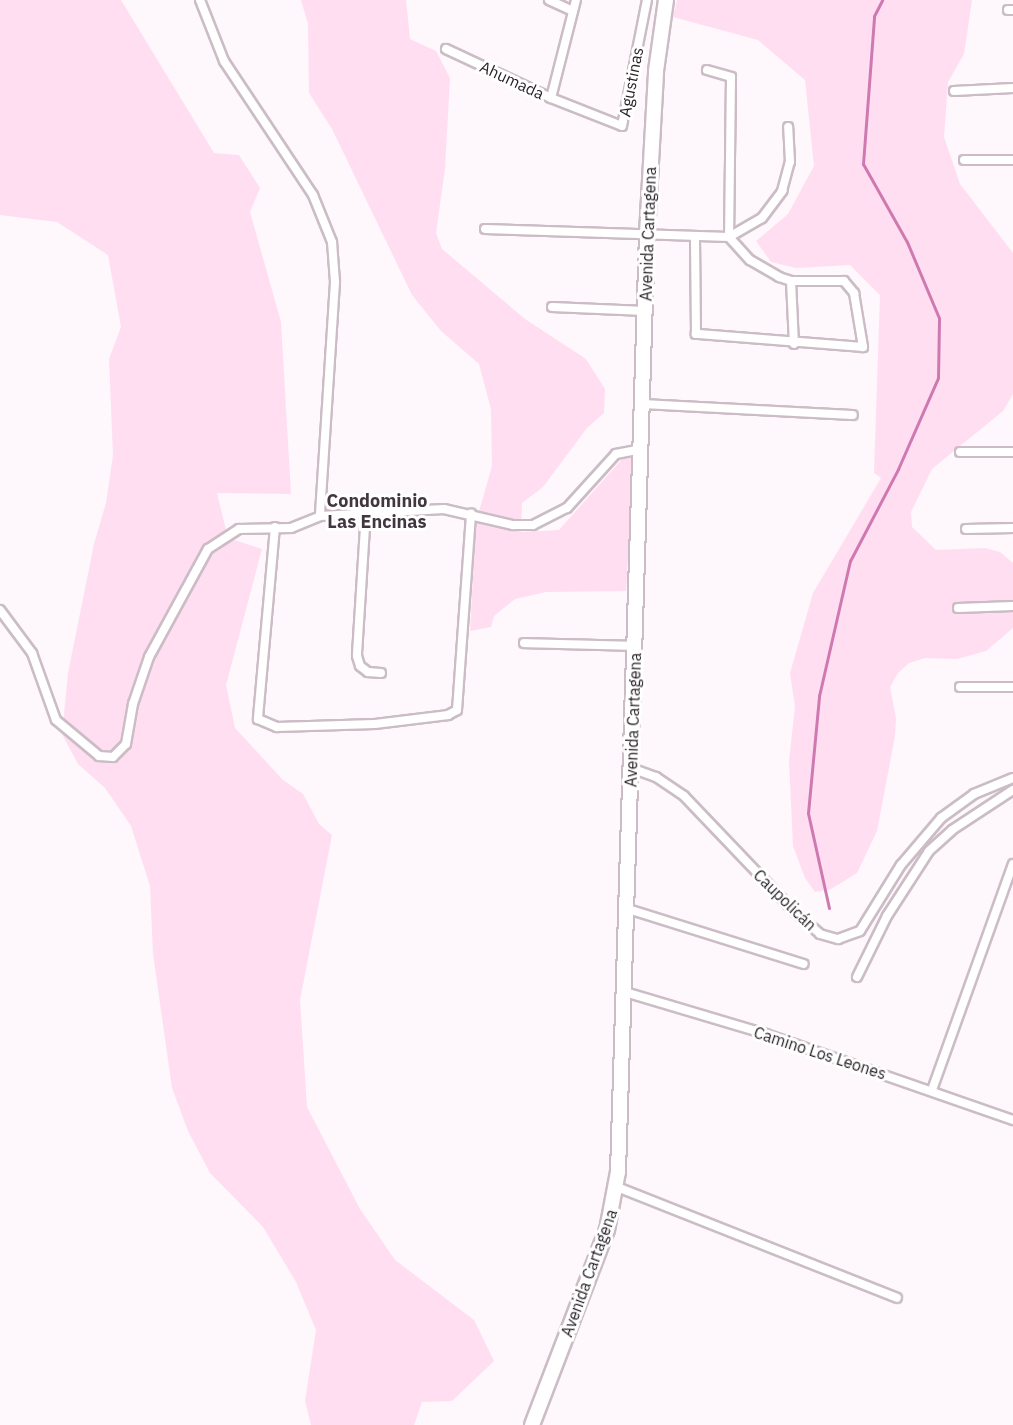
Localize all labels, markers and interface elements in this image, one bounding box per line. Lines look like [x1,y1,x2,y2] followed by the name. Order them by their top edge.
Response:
[615,46,647,118] street label: Agustinas
[477,57,547,103] street label: Ahumada
[636,166,660,302] street label: Avenida Cartagena
[327,491,427,534] district label: Condominio Las Encinas
[621,652,645,788] street label: Avenida Cartagena
[750,865,820,935] street label: Caupolicán
[751,1023,889,1083] street label: Camino Los Leones
[557,1207,621,1339] street label: Avenida Cartagena

